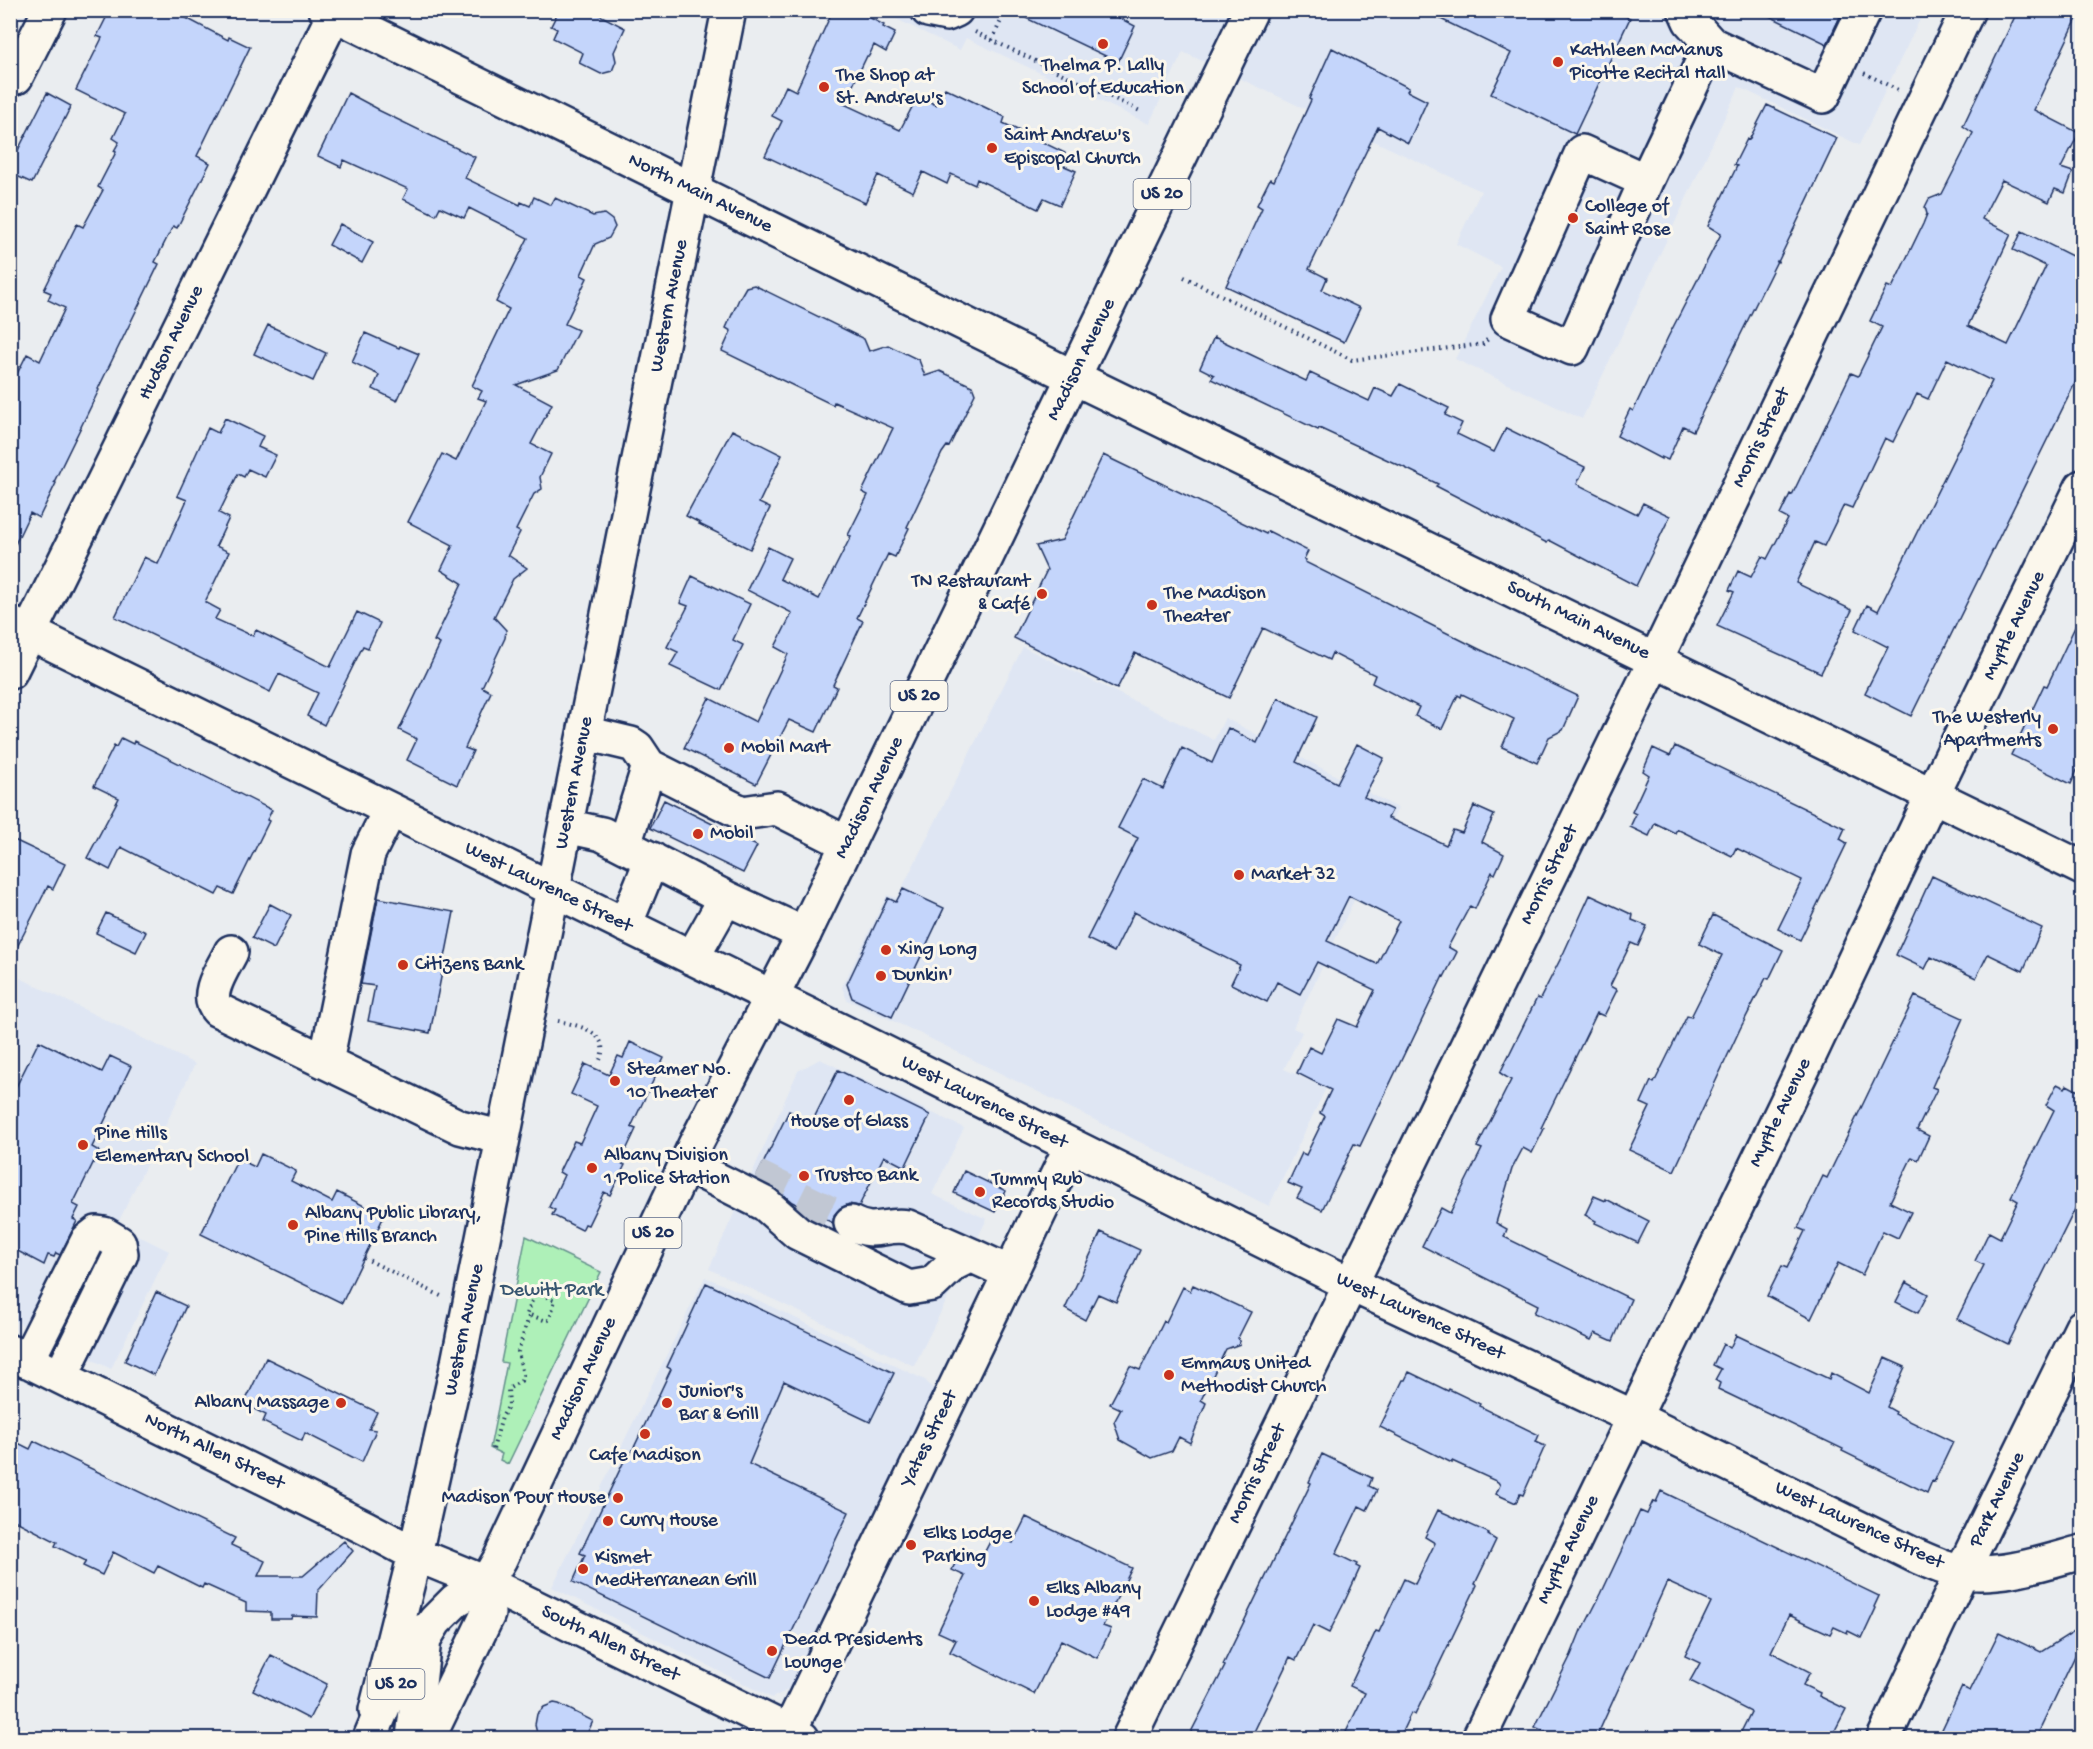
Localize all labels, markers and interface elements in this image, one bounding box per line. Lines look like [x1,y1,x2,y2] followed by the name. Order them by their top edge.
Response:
[1096,37,1110,51] marker: Thelma P. Lally School of Education
[1569,40,1726,86] place label: Kathleen McManus Picotte Recital Hall
[1022,55,1184,101] place label: Thelma P. Lally School of Education
[1551,55,1565,69] marker: Kathleen McManus Picotte Recital Hall
[835,65,943,111] place label: The Shop at St. Andrew's
[817,80,831,94] marker: The Shop at St. Andrew's
[1004,125,1141,171] place label: Saint Andrew's Episcopal Church
[985,141,999,155] marker: Saint Andrew's Episcopal Church
[624,149,777,239] street label: North Main Avenue
[1134,179,1190,209] road number: US 20
[1585,196,1671,242] place label: College of Saint Rose
[1566,211,1580,225] marker: College of Saint Rose
[646,237,694,374] street label: Western Avenue
[134,281,210,404] street label: Hudson Avenue
[1042,295,1122,425] street label: Madison Avenue
[1728,383,1797,492] street label: Morris Street
[1979,567,2052,684] street label: Myrtle Avenue
[911,571,1032,617] place label: TN Restaurant & Café
[1503,576,1654,666] street label: South Main Avenue
[1163,583,1266,629] place label: The Madison Theater
[1035,587,1049,601] marker: TN Restaurant & Café
[1145,598,1159,612] marker: The Madison Theater
[890,681,948,711] road number: US 20
[1932,707,2042,753] place label: The Westerly Apartments
[551,714,599,851] street label: Western Avenue
[2046,722,2060,736] marker: The Westerly Apartments
[830,733,910,863] street label: Madison Avenue
[741,737,831,760] place label: Mobil Mart
[722,741,736,755] marker: Mobil Mart
[1516,820,1585,929] street label: Morris Street
[710,823,754,846] place label: Mobil
[691,827,705,841] marker: Mobil
[460,837,637,939] street label: West Lawrence Street
[1251,864,1336,887] place label: Market 32
[1232,868,1246,882] marker: Market 32
[897,939,977,962] place label: Xing Long
[879,943,893,957] marker: Xing Long
[415,954,525,977] place label: Citizens Bank
[396,958,410,972] marker: Citizens Bank
[891,965,953,988] place label: Dunkin'
[874,969,888,983] marker: Dunkin'
[897,1051,1073,1156] street label: West Lawrence Street
[1745,1054,1818,1171] street label: Myrtle Avenue
[626,1059,732,1105] place label: Steamer No. 10 Theater
[608,1074,622,1088] marker: Steamer No. 10 Theater
[842,1093,856,1107] marker: House of Glass
[790,1111,908,1134] place label: House of Glass
[94,1123,249,1169] place label: Pine Hills Elementary School
[76,1138,90,1152] marker: Pine Hills Elementary School
[603,1145,730,1191] place label: Albany Division 1 Police Station
[585,1161,599,1175] marker: Albany Division 1 Police Station
[815,1165,919,1188] place label: Trustco Bank
[797,1169,811,1183] marker: Trustco Bank
[991,1169,1114,1215] place label: Tummy Rub Records Studio
[973,1185,987,1199] marker: Tummy Rub Records Studio
[304,1203,482,1249] place label: Albany Public Library, Pine Hills Branch
[286,1218,300,1232] marker: Albany Public Library, Pine Hills Branch
[624,1218,682,1248] road number: US 20
[440,1261,490,1398] street label: Western Avenue
[1332,1268,1510,1367] street label: West Lawrence Street
[499,1280,605,1303] park label: Dewitt Park
[545,1313,623,1444] street label: Madison Avenue
[1181,1353,1327,1399] place label: Emmaus United Methodist Church
[1162,1368,1176,1382] marker: Emmaus United Methodist Church
[678,1381,759,1427] place label: Junior's Bar & Grill
[896,1385,964,1493] street label: Yates Street
[195,1392,330,1415] place label: Albany Massage
[334,1396,348,1410] marker: Albany Massage
[660,1396,674,1410] marker: Junior's Bar & Grill
[140,1408,289,1497] street label: North Allen Street
[1224,1419,1293,1528] street label: Morris Street
[638,1427,652,1441] marker: Cafe Madison
[589,1445,701,1468] place label: Cafe Madison
[1965,1448,2031,1552] street label: Park Avenue
[1771,1477,1949,1576] street label: West Lawrence Street
[441,1487,607,1510] place label: Madison Pour House
[611,1491,625,1505] marker: Madison Pour House
[1533,1491,1606,1608] street label: Myrtle Avenue
[620,1510,719,1533] place label: Curry House
[601,1514,615,1528] marker: Curry House
[922,1523,1013,1569] place label: Elks Lodge Parking
[904,1538,918,1552] marker: Elks Lodge Parking
[595,1547,757,1593] place label: Kismet Mediterranean Grill
[576,1562,590,1576] marker: Kismet Mediterranean Grill
[1046,1578,1141,1624] place label: Elks Albany Lodge #49
[1027,1594,1041,1608] marker: Elks Albany Lodge #49
[537,1601,685,1688] street label: South Allen Street
[782,1629,923,1675] place label: Dead Presidents Lounge
[765,1644,779,1658] marker: Dead Presidents Lounge
[368,1669,424,1699] road number: US 20

